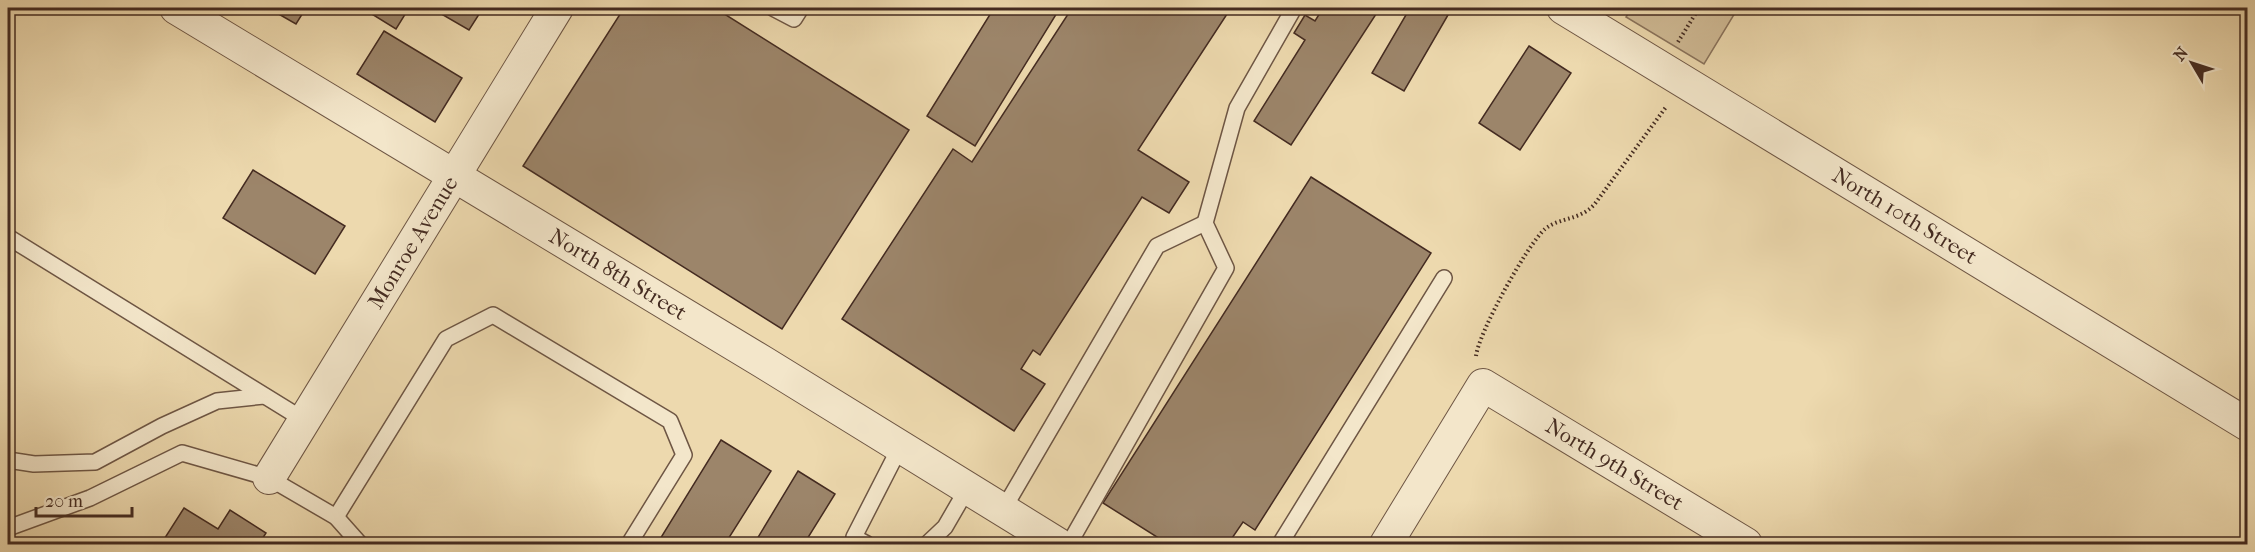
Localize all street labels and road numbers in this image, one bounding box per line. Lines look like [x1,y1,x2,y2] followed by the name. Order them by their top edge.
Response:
[1828,162,1982,270] street label: North 10th Street
[363,172,464,314] street label: Monroe Avenue
[544,223,691,326] street label: North 8th Street
[1541,413,1688,516] street label: North 9th Street

